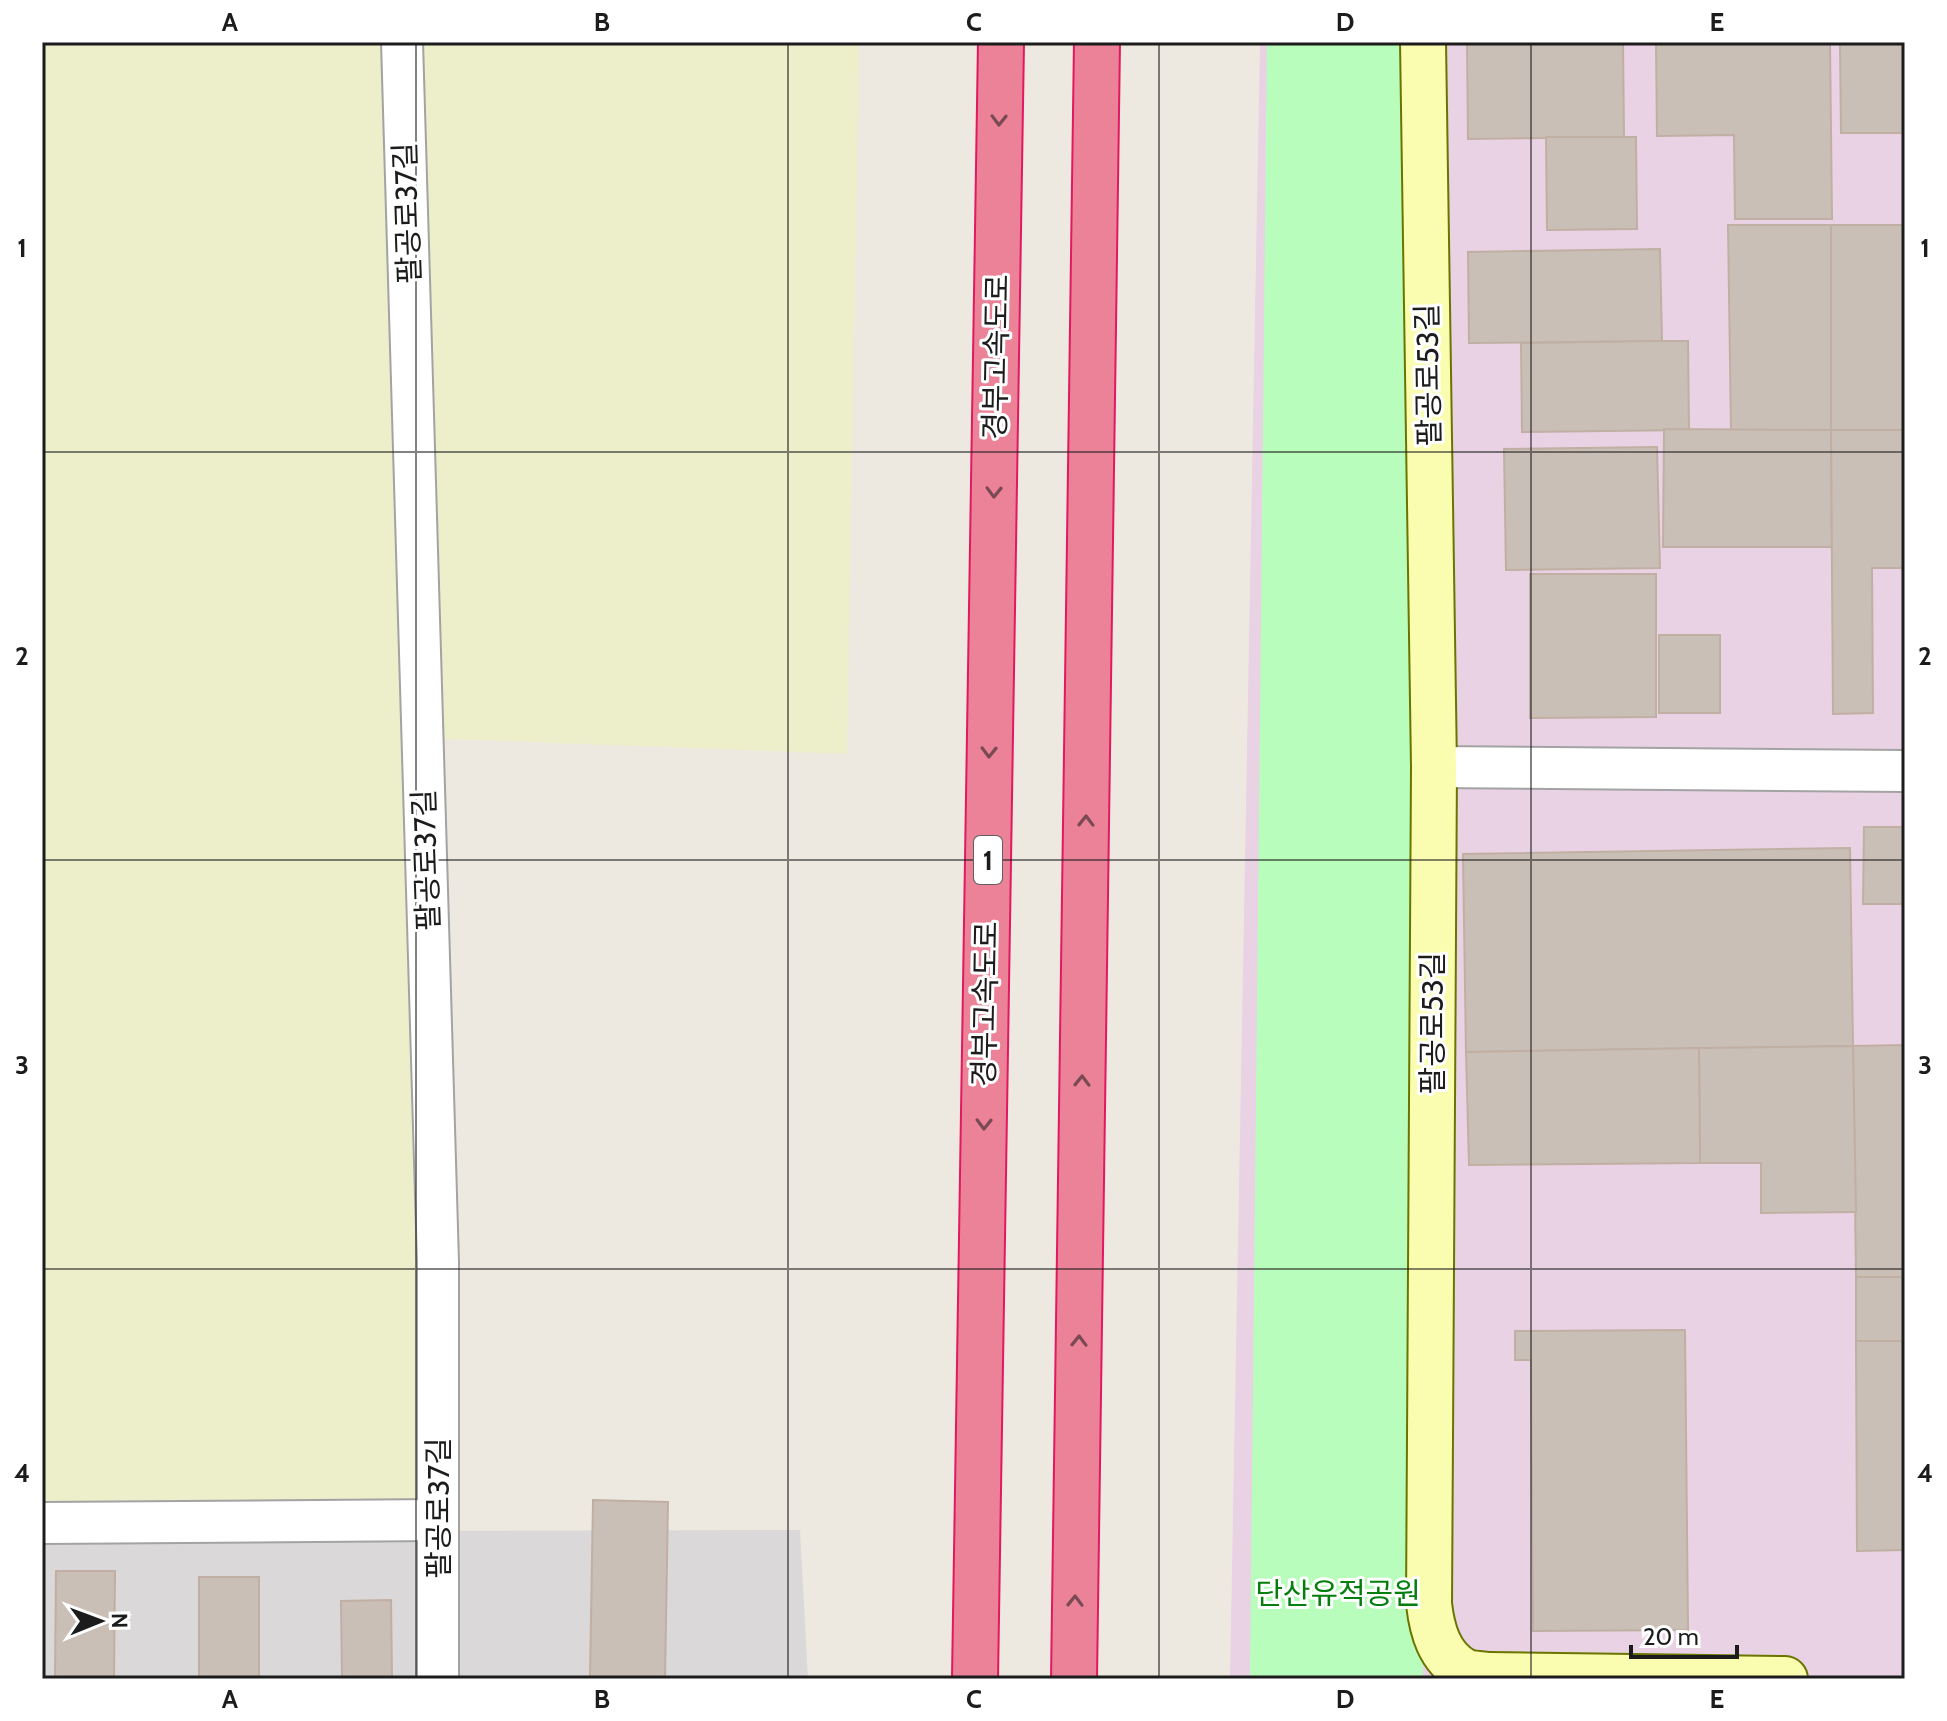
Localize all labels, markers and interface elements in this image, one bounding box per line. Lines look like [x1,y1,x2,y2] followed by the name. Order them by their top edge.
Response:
[222,6,239,38] text: A
[594,6,610,38] text: B
[966,6,982,38] text: C
[1336,6,1354,38] text: D
[1710,6,1724,38] text: E
[991,114,1008,127] one-way arrow
[386,142,428,284] street label: 팔공로37길
[17,232,27,264] text: 1
[1920,232,1930,264] text: 1
[976,274,1016,440] street label: 경부고속도로
[1408,303,1448,447] street label: 팔공로53길
[985,486,1002,499] one-way arrow
[15,640,29,672] text: 2
[1918,640,1932,672] text: 2
[981,746,998,759] one-way arrow
[405,789,447,931] street label: 팔공로37길
[1077,814,1095,827] one-way arrow
[974,836,1002,884] road number: 1
[965,921,1005,1087] street label: 경부고속도로
[1414,952,1451,1094] street label: 팔공로53길
[15,1049,29,1081] text: 3
[1918,1049,1932,1081] text: 3
[1073,1074,1091,1087] one-way arrow
[975,1118,992,1131] one-way arrow
[1070,1334,1087,1347] one-way arrow
[420,1437,457,1579] street label: 팔공로37길
[14,1457,30,1489] text: 4
[1917,1457,1933,1489] text: 4
[1255,1575,1421,1612] park label: 단산유적공원
[60,1581,140,1661] north arrow
[1066,1594,1084,1607] one-way arrow
[1631,1609,1737,1659] scale bar
[106,1613,133,1629] text: N
[1643,1622,1699,1651] text: 20 m
[222,1683,239,1715] text: A
[594,1683,610,1715] text: B
[966,1683,982,1715] text: C
[1336,1683,1354,1715] text: D
[1710,1683,1724,1715] text: E

